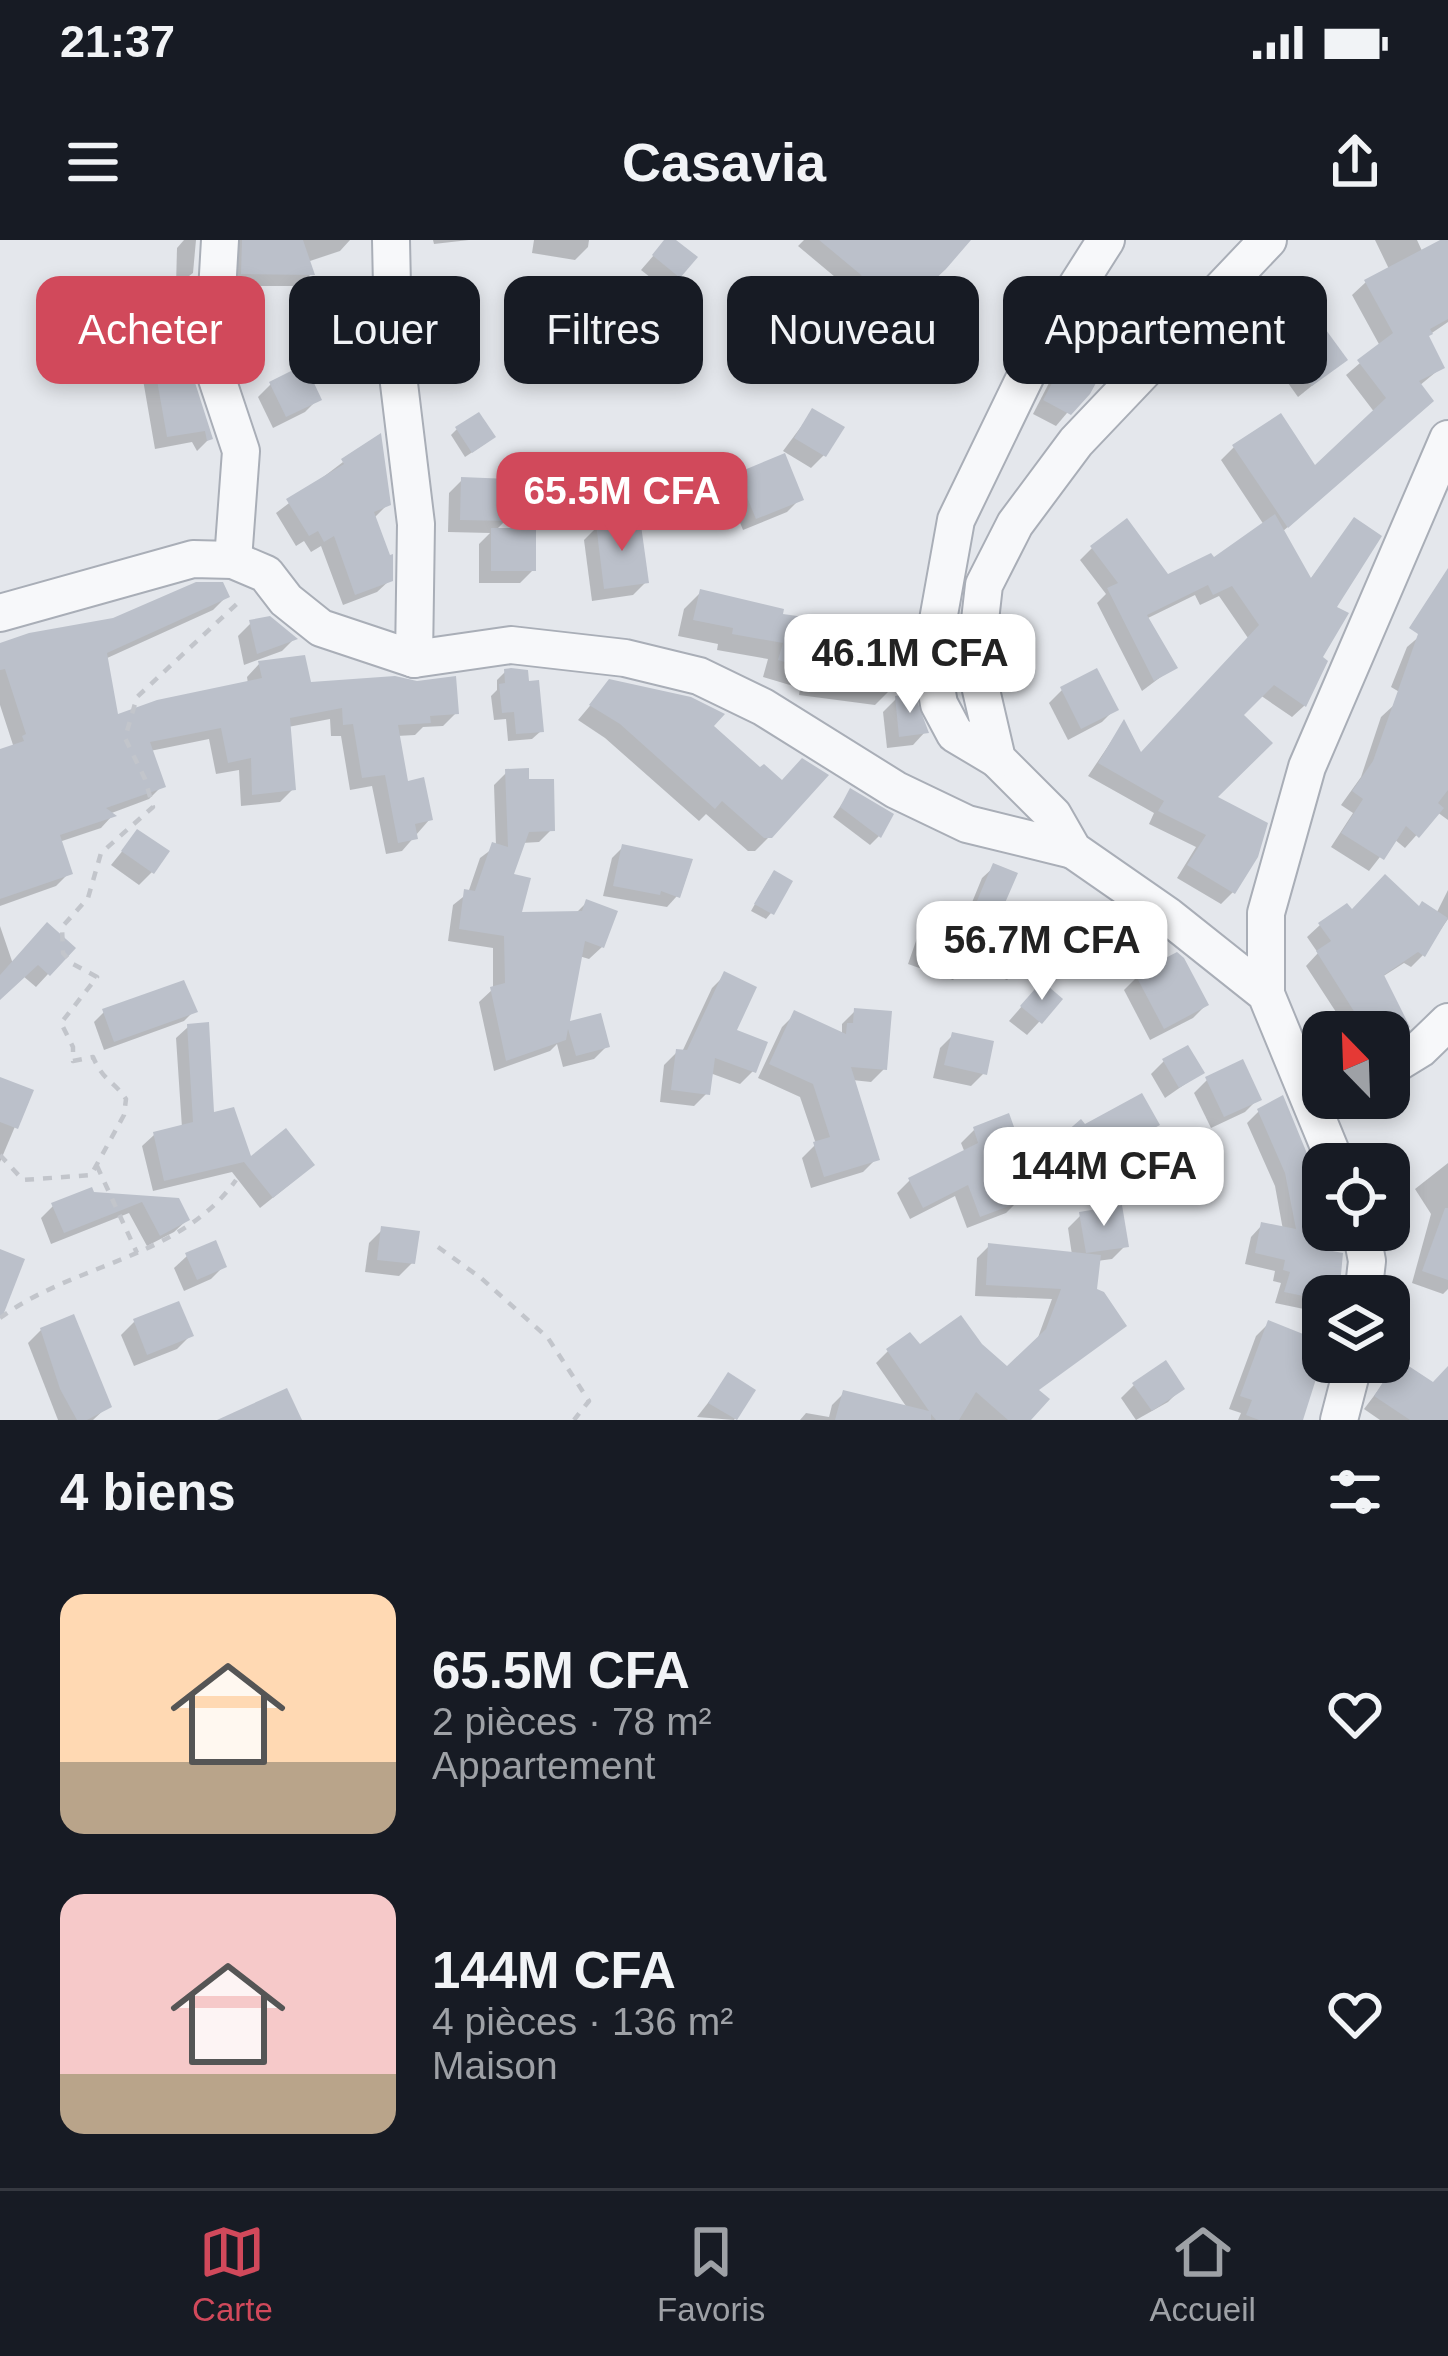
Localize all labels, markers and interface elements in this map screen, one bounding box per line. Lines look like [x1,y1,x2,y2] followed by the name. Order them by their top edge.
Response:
[60,16,175,67] text: 21:37
[60,129,126,195] icon: menu
[1322,129,1388,195] icon: share
[622,132,826,192] text: Casavia
[36,276,265,384] chip: Acheter
[289,276,480,384] chip: Louer
[504,276,703,384] chip: Filtres
[727,276,979,384] chip: Nouveau
[1003,276,1327,384] chip: Appartement
[485,452,759,554] pin: 65.5M CFA
[523,469,721,512] text: 65.5M CFA
[773,614,1047,716] pin: 46.1M CFA
[811,631,1009,674] text: 46.1M CFA
[905,901,1179,1003] pin: 56.7M CFA
[943,918,1141,961] text: 56.7M CFA
[1302,1011,1410,1119] north arrow
[1302,1011,1410,1383] map controls
[980,1127,1228,1229] pin: 144M CFA
[1302,1143,1410,1251] button: locate
[1011,1144,1197,1187] text: 144M CFA
[1302,1275,1410,1383] button: layers
[1322,1459,1388,1525] icon: filters
[60,1464,236,1521] text: 4 biens
[156,1642,300,1786] icon: home
[432,1642,690,1699] text: 65.5M CFA
[1322,1681,1388,1747] icon: heart
[432,1700,712,1743] text: 2 pièces · 78 m²
[432,1744,655,1787] text: Appartement
[156,1942,300,2086] icon: home
[432,1942,676,1999] text: 144M CFA
[1322,1981,1388,2047] icon: heart
[432,2000,733,2043] text: 4 pièces · 136 m²
[432,2044,558,2087] text: Maison
[192,2219,273,2329] tab: Carte
[657,2219,765,2329] tab: Favoris
[1149,2219,1256,2329] tab: Accueil

